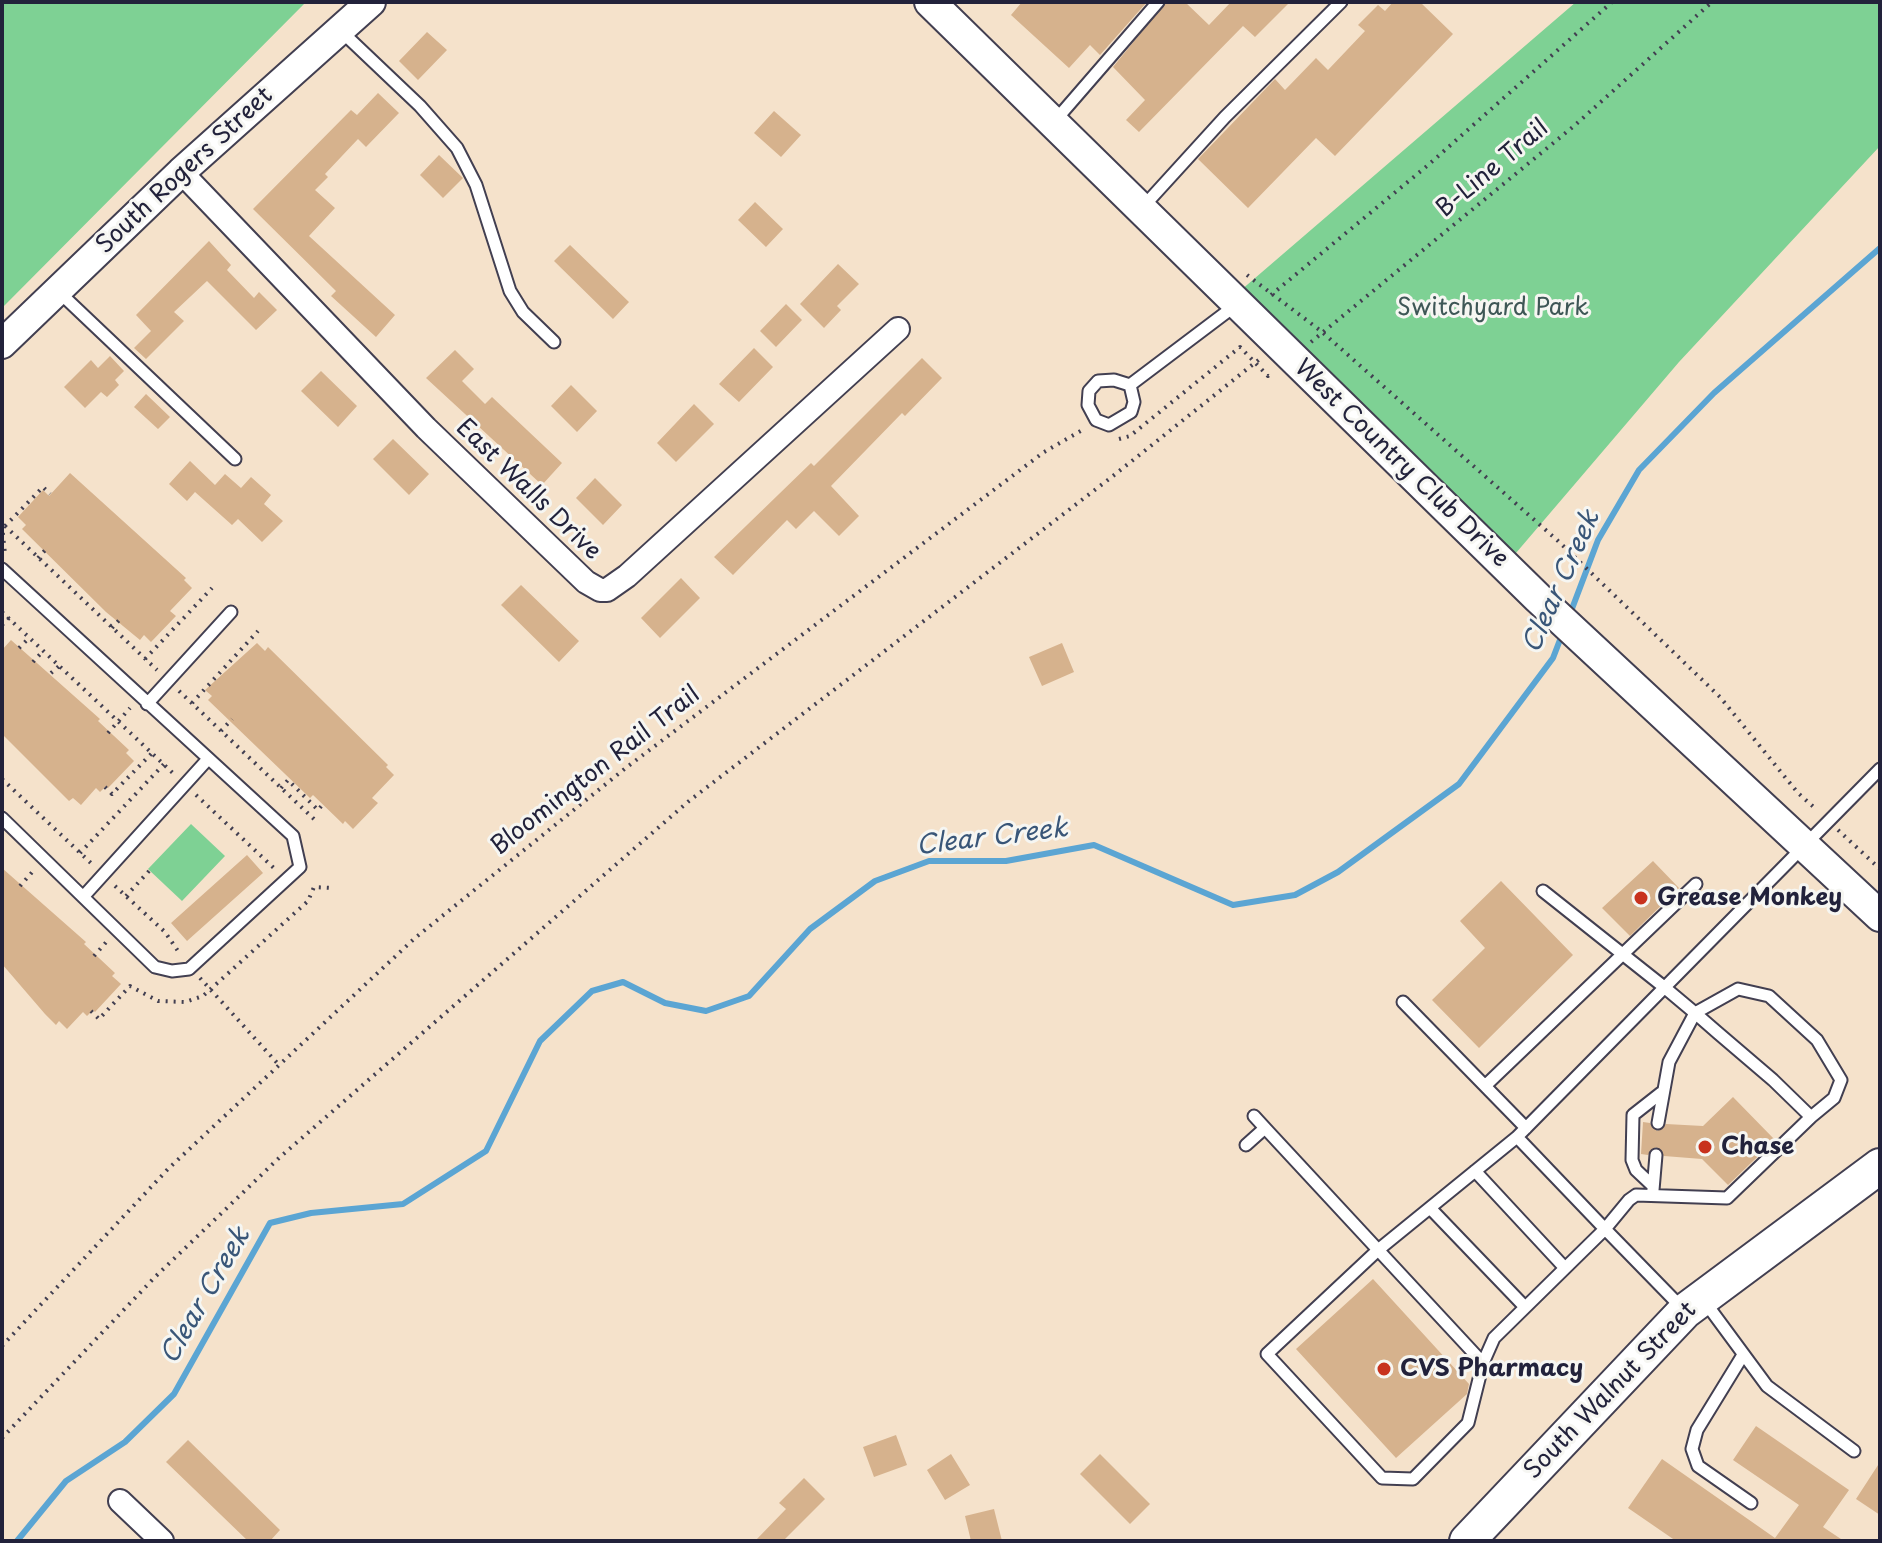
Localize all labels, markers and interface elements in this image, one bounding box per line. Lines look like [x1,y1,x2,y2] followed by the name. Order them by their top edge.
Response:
[91,82,279,260] street label: South Rogers Street
[1431,114,1555,224] street label: B-Line Trail
[1397,294,1589,322] park label: Switchyard Park
[1288,354,1514,574] street label: West Country Club Drive
[450,414,606,566] street label: East Walls Drive
[1517,506,1607,658] water label: Clear Creek
[486,680,706,862] street label: Bloomington Rail Trail
[915,813,1069,863] water label: Clear Creek
[1657,884,1842,912] place label: Grease Monkey
[1632,889,1650,907] marker: Grease Monkey
[1721,1133,1794,1161] place label: Chase
[1696,1138,1714,1156] marker: Chase
[154,1222,258,1370] water label: Clear Creek
[1519,1296,1703,1486] street label: South Walnut Street
[1400,1355,1583,1383] place label: CVS Pharmacy
[1375,1360,1393,1378] marker: CVS Pharmacy

